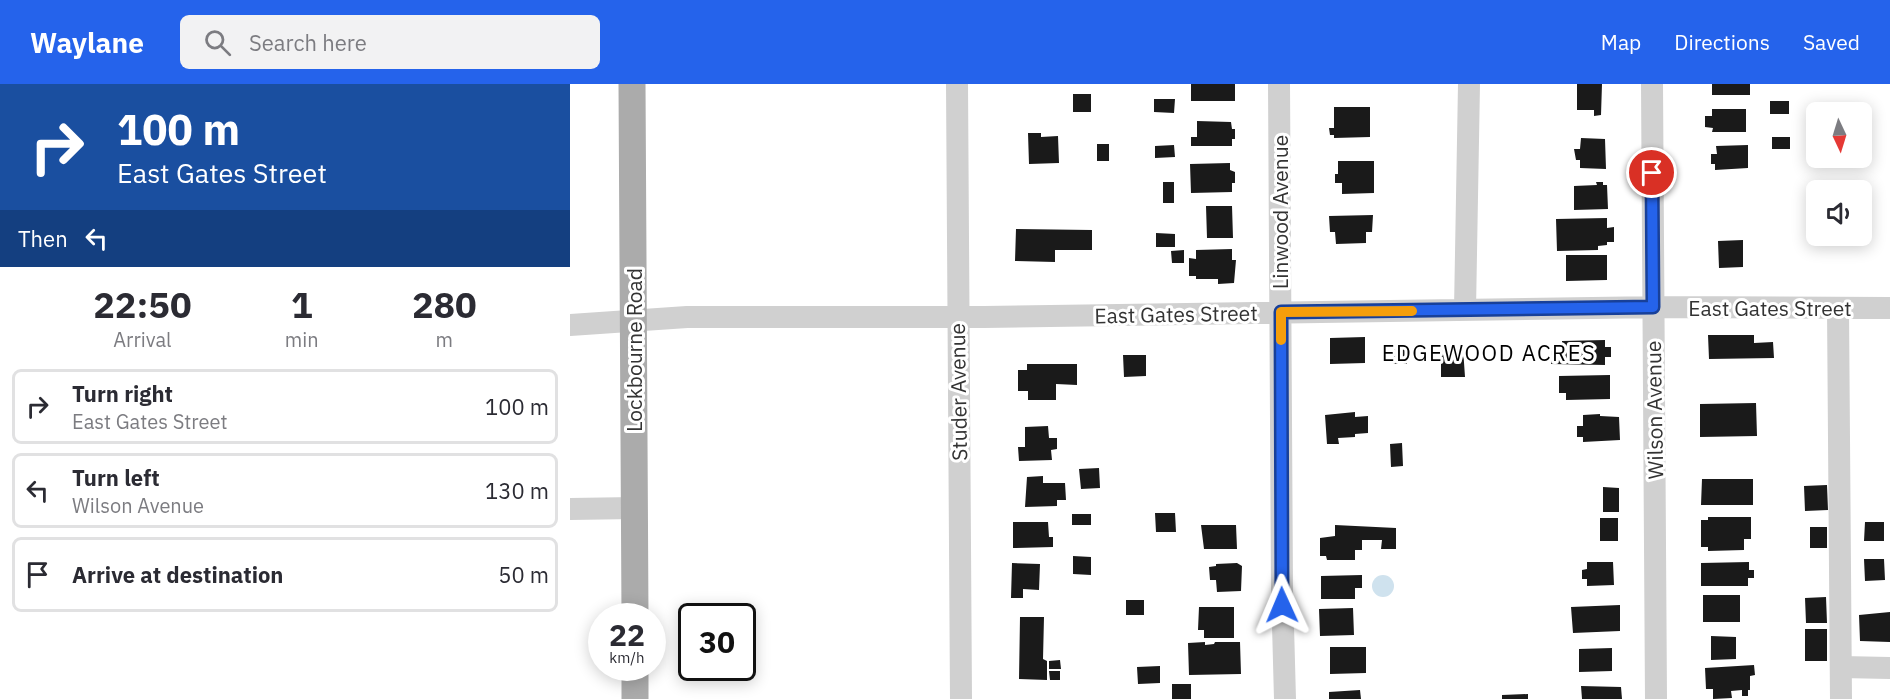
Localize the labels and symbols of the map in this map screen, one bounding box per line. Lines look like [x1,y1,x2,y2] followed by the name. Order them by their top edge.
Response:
[1806,102,1872,168] north arrow
[1266,135,1294,289] street label: Linwood Avenue
[1626,147,1677,198] pin
[620,268,648,432] street label: Lockbourne Road
[1688,294,1852,322] street label: East Gates Street
[1094,299,1258,329] street label: East Gates Street
[943,323,973,461] street label: Studer Avenue
[1382,338,1596,367] district label: EDGEWOOD ACRES
[1639,340,1669,480] street label: Wilson Avenue
[1250,573,1314,637] position arrow
[678,603,756,681] speed limit sign: 30

